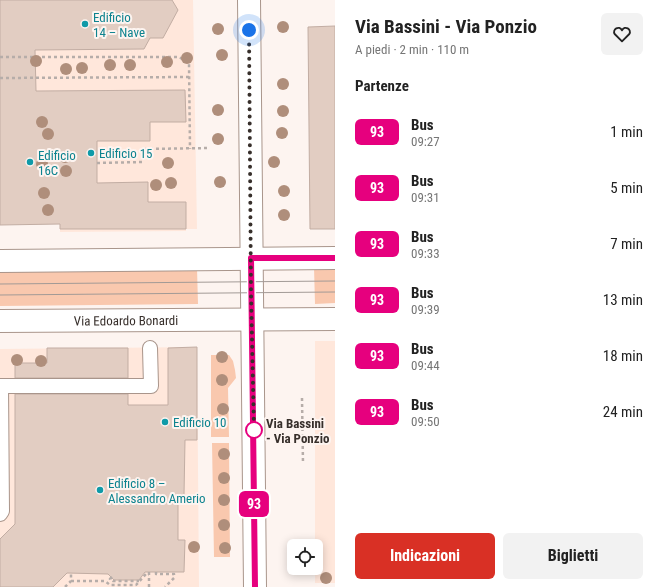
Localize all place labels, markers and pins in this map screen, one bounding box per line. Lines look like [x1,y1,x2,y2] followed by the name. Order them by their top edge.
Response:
[93,10,145,40] place label: Edificio 14 – Nave
[80,19,90,29] marker: Edificio 14 – Nave
[99,146,152,161] place label: Edificio 15
[38,148,76,178] place label: Edificio 16C
[86,148,96,158] marker: Edificio 15
[25,157,35,167] marker: Edificio 16C
[173,415,226,430] place label: Edificio 10
[266,416,330,446] place label: Via Bassini - Via Ponzio
[160,417,170,427] marker: Edificio 10
[245,421,263,439] marker: Via Bassini - Via Ponzio
[108,476,206,506] place label: Edificio 8 – Alessandro Amerio
[95,485,105,495] marker: Edificio 8 – Alessandro Amerio

